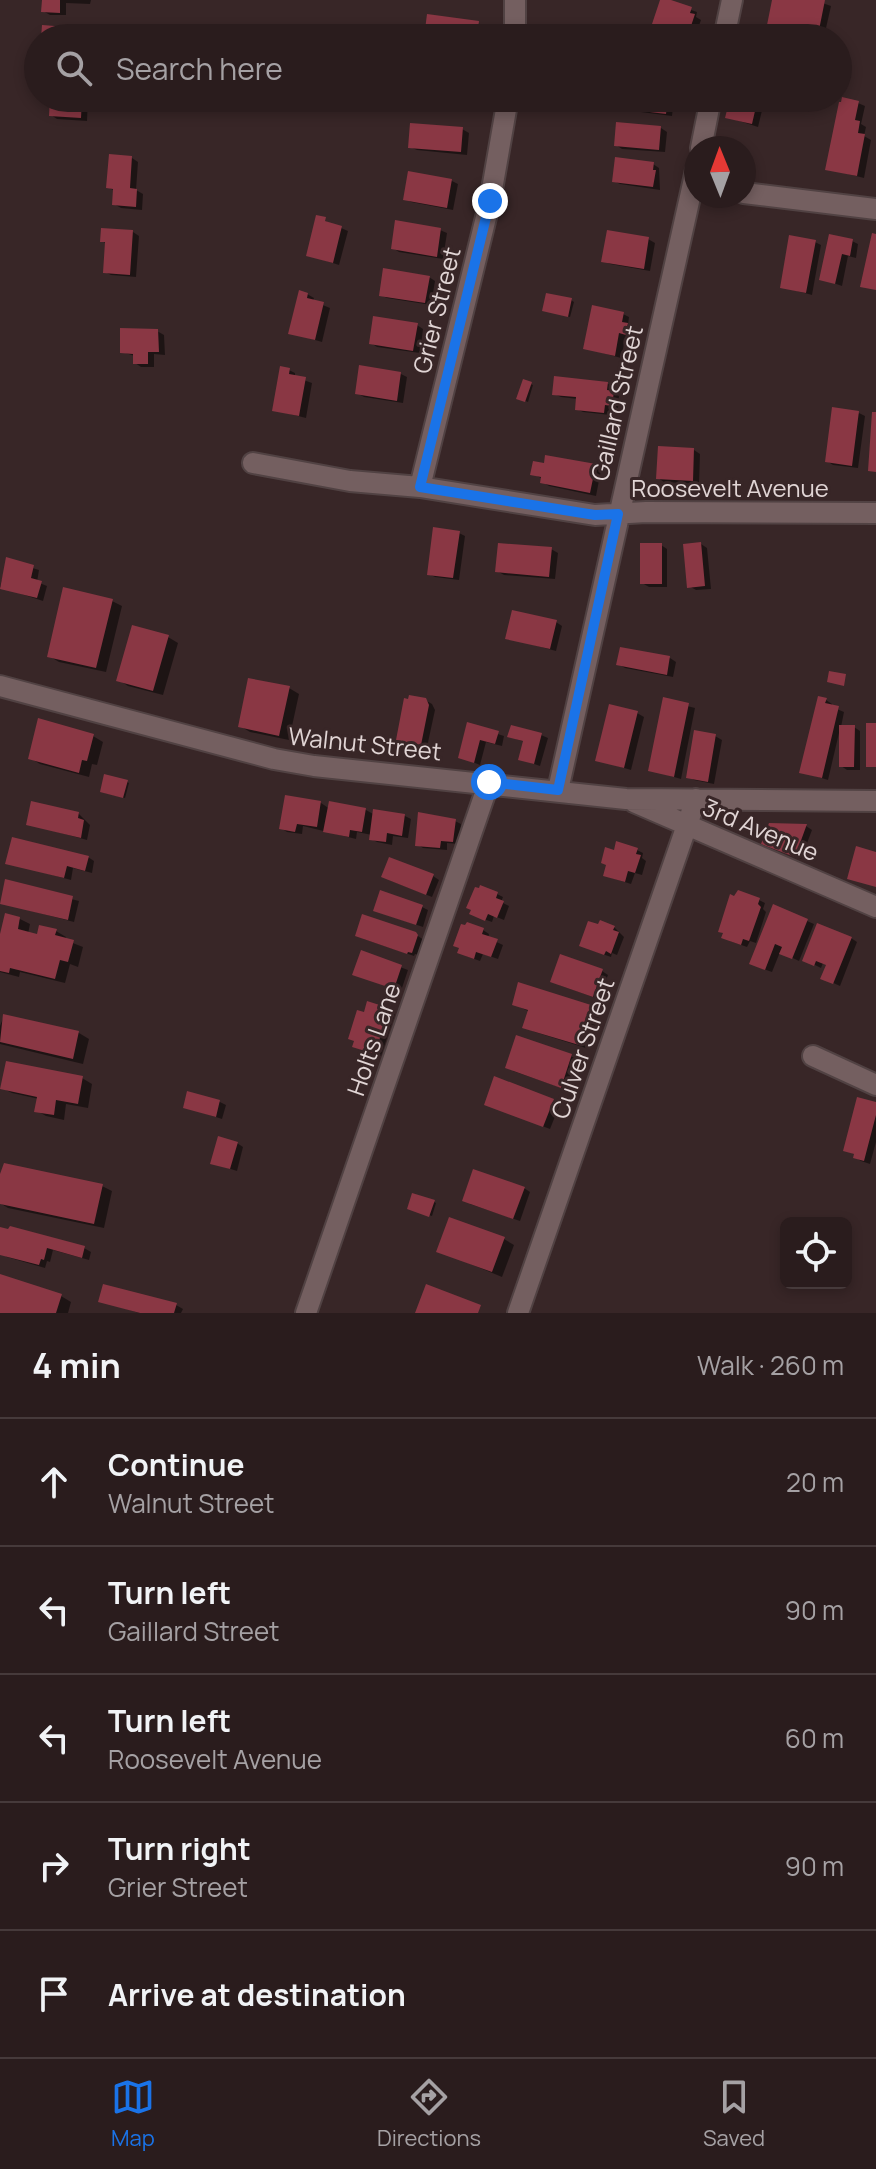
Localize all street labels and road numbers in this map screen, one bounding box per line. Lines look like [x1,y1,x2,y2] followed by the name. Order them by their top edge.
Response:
[404,243,468,377] street label: Grier Street
[582,322,650,484] street label: Gaillard Street
[631,471,829,504] street label: Roosevelt Avenue
[287,719,443,767] street label: Walnut Street
[698,790,824,868] street label: 3rd Avenue
[543,973,621,1123] street label: Culver Street
[338,978,408,1100] street label: Holts Lane

